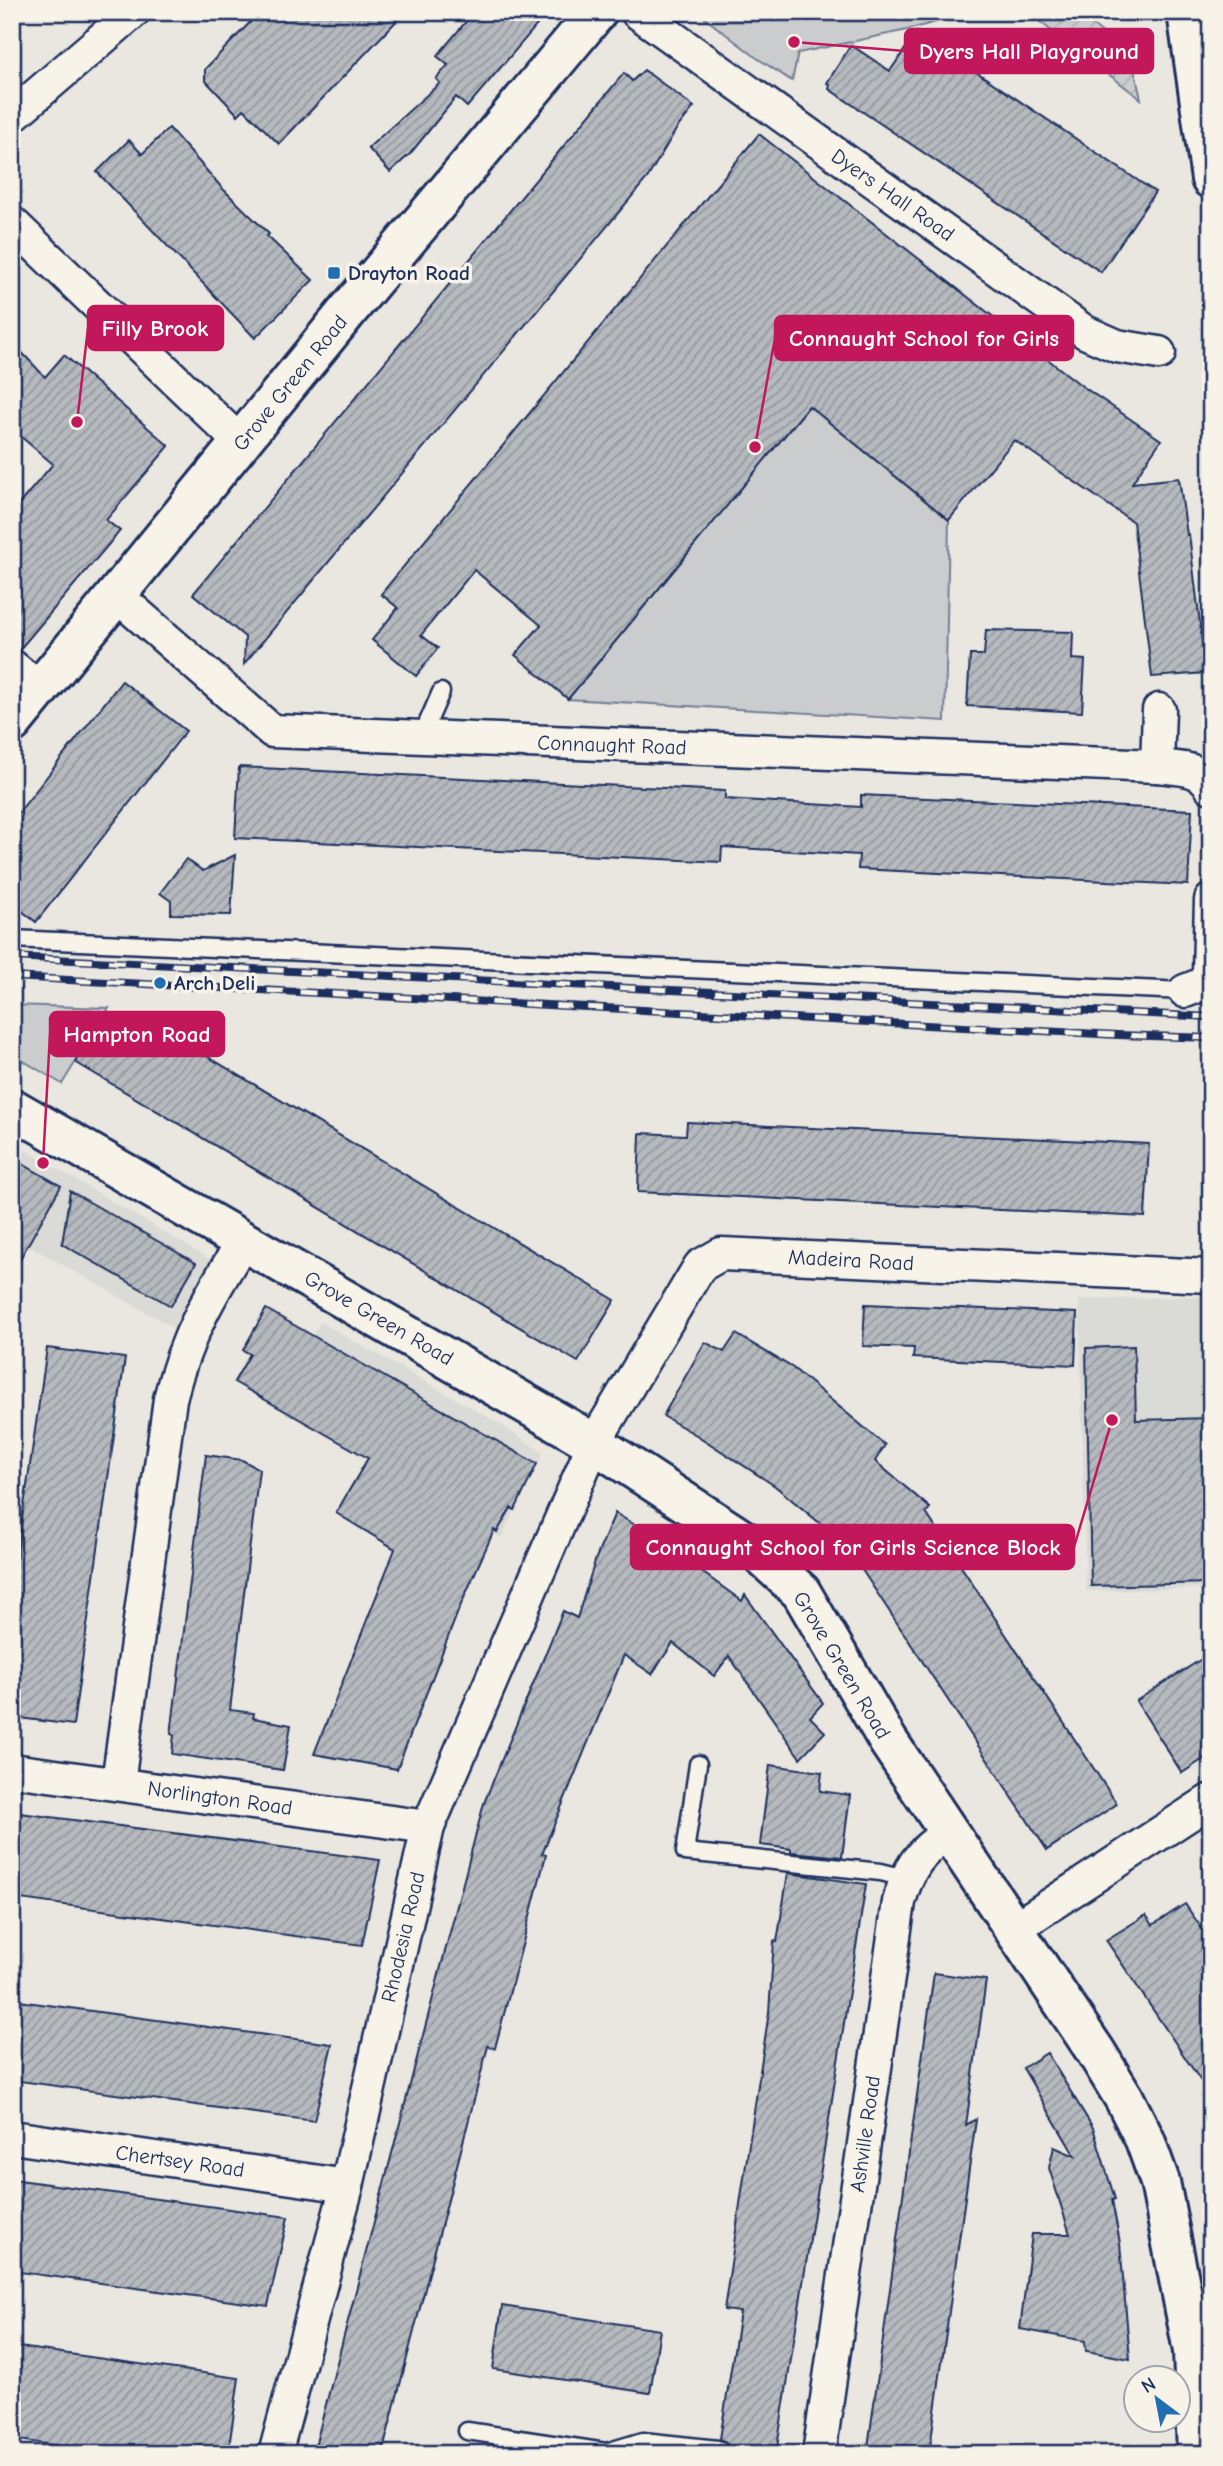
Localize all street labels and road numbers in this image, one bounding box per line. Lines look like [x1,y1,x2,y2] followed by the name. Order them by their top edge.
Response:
[827,144,959,246] street label: Dyers Hall Road
[228,310,352,456] street label: Grove Green Road
[537,730,687,760] street label: Connaught Road
[787,1245,915,1275] street label: Madeira Road
[300,1266,458,1370] street label: Grove Green Road
[789,1587,895,1743] street label: Grove Green Road
[146,1776,294,1820] street label: Norlington Road
[376,1869,430,2005] street label: Rhodesia Road
[845,2074,885,2194] street label: Ashville Road
[114,2140,246,2182] street label: Chertsey Road

